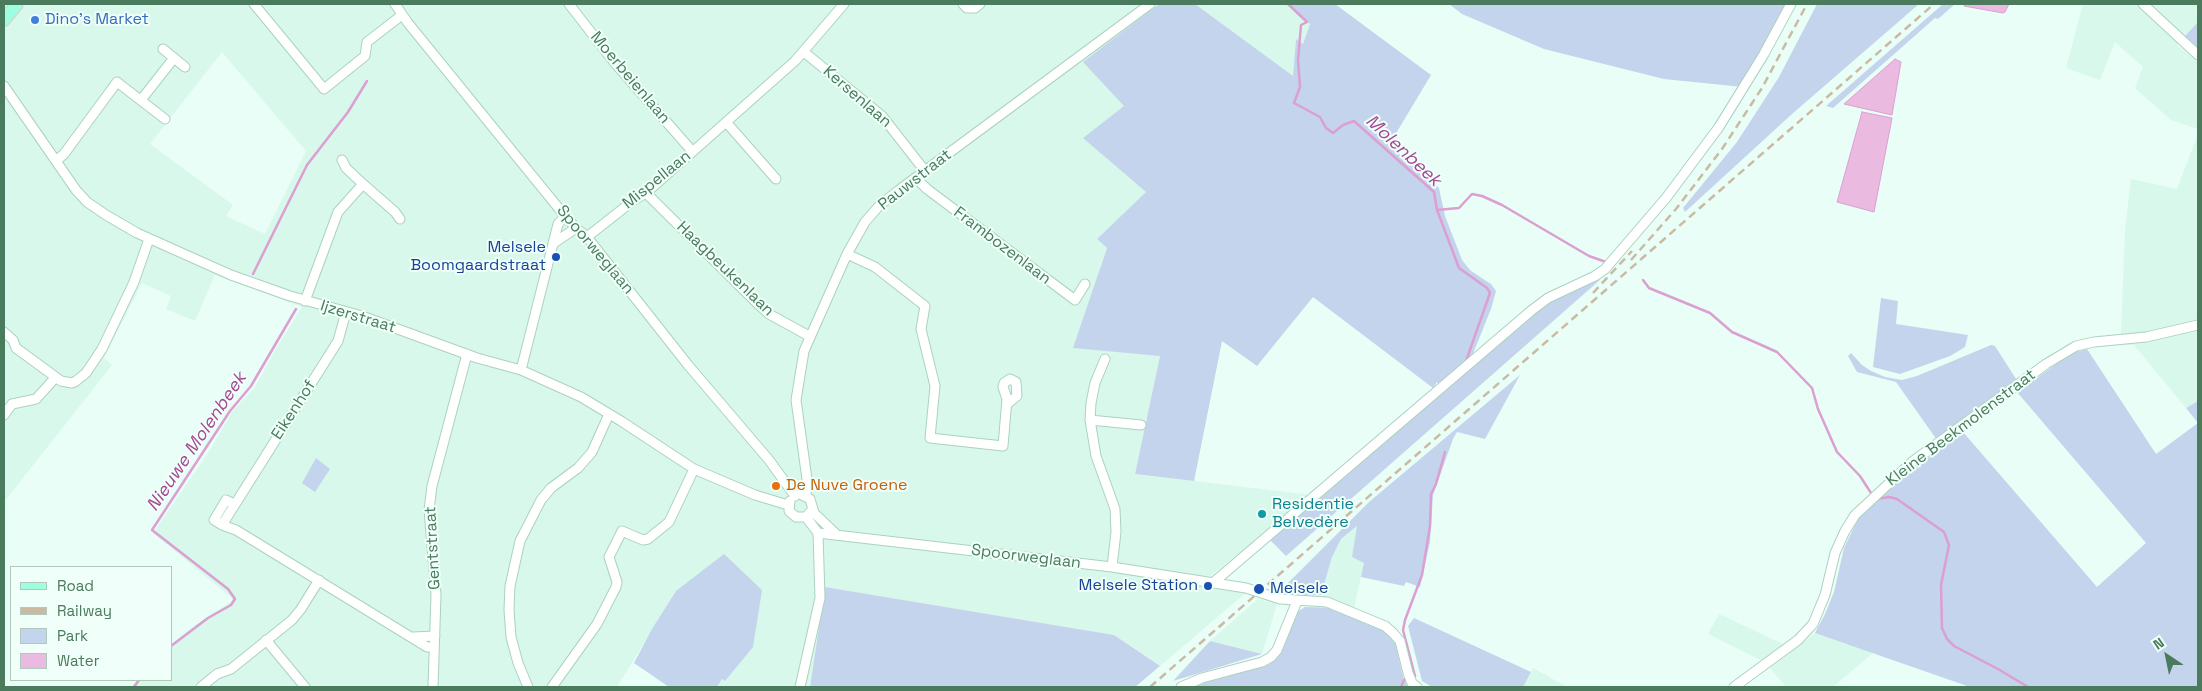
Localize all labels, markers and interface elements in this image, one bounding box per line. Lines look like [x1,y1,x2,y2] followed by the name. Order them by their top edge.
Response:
[45,10,149,30] place label: Dino's Market
[29,14,41,26] marker: Dino's Market
[586,28,674,128] street label: Moerbeienlaan
[819,62,895,132] street label: Kersenlaan
[1361,111,1445,191] water label: Molenbeek
[875,145,955,215] street label: Pauwstraat
[619,147,695,213] street label: Mispellaan
[552,202,638,298] street label: Spoorweglaan
[950,203,1054,289] street label: Frambozenlaan
[672,218,778,320] street label: Haagbeukenlaan
[411,238,546,276] place label: Melsele Boomgaardstraat
[550,251,562,263] marker: Melsele Boomgaardstraat
[318,296,398,338] street label: Ijzerstraat
[1883,366,2039,490] street label: Kleine Beekmolenstraat
[142,368,252,516] water label: Nieuwe Molenbeek
[268,377,320,443] street label: Eikenhof
[786,476,907,496] place label: De Nuve Groene
[770,480,782,492] marker: De Nuve Groene
[1272,495,1354,533] place label: Residentie Belvedère
[421,506,445,590] street label: Gentstraat
[1256,508,1268,520] marker: Residentie Belvedère
[970,541,1082,573] street label: Spoorweglaan
[10,566,172,681] legend
[57,576,94,595] text: Road
[1079,576,1198,596] place label: Melsele Station
[1270,579,1329,599] place label: Melsele
[1202,580,1214,592] marker: Melsele Station
[1252,582,1266,596] marker: Melsele
[57,601,112,620] text: Railway
[57,626,88,645] text: Park
[2142,631,2192,681] north arrow
[2150,633,2168,654] text: N
[57,651,99,670] text: Water

